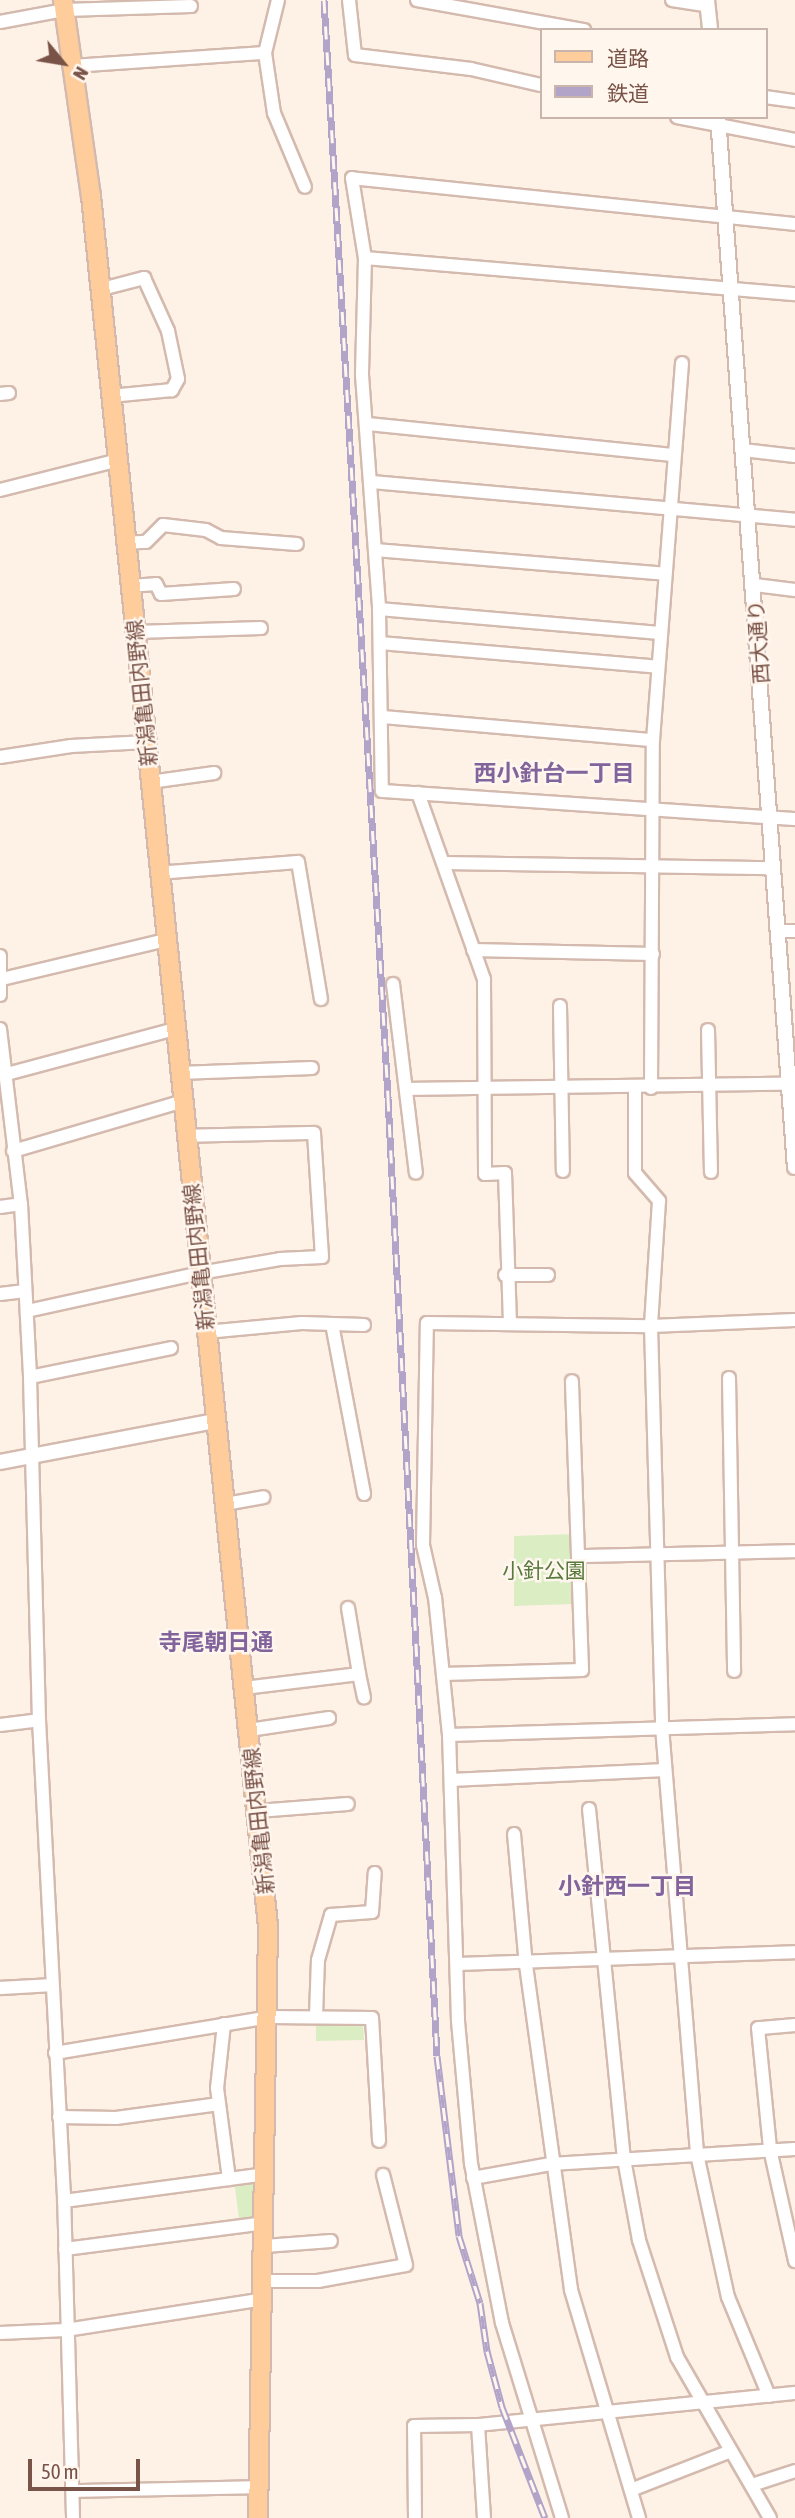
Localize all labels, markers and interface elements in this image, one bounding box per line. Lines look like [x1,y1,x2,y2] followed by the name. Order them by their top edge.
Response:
[28,28,98,98] north arrow
[540,28,767,119] legend
[607,46,649,70] text: 道路
[69,63,94,84] text: N
[607,81,649,105] text: 鉄道
[743,599,773,685] street label: 西大通り
[121,619,161,767] street label: 新潟亀田内野線
[474,759,634,787] district label: 西小針台一丁目
[178,1183,218,1331] street label: 新潟亀田内野線
[502,1557,586,1583] park label: 小針公園
[159,1628,273,1656] district label: 寺尾朝日通
[238,1747,278,1895] street label: 新潟亀田内野線
[558,1872,696,1900] district label: 小針西一丁目
[32,2444,144,2488] scale bar
[41,2459,79,2483] text: 50 m

